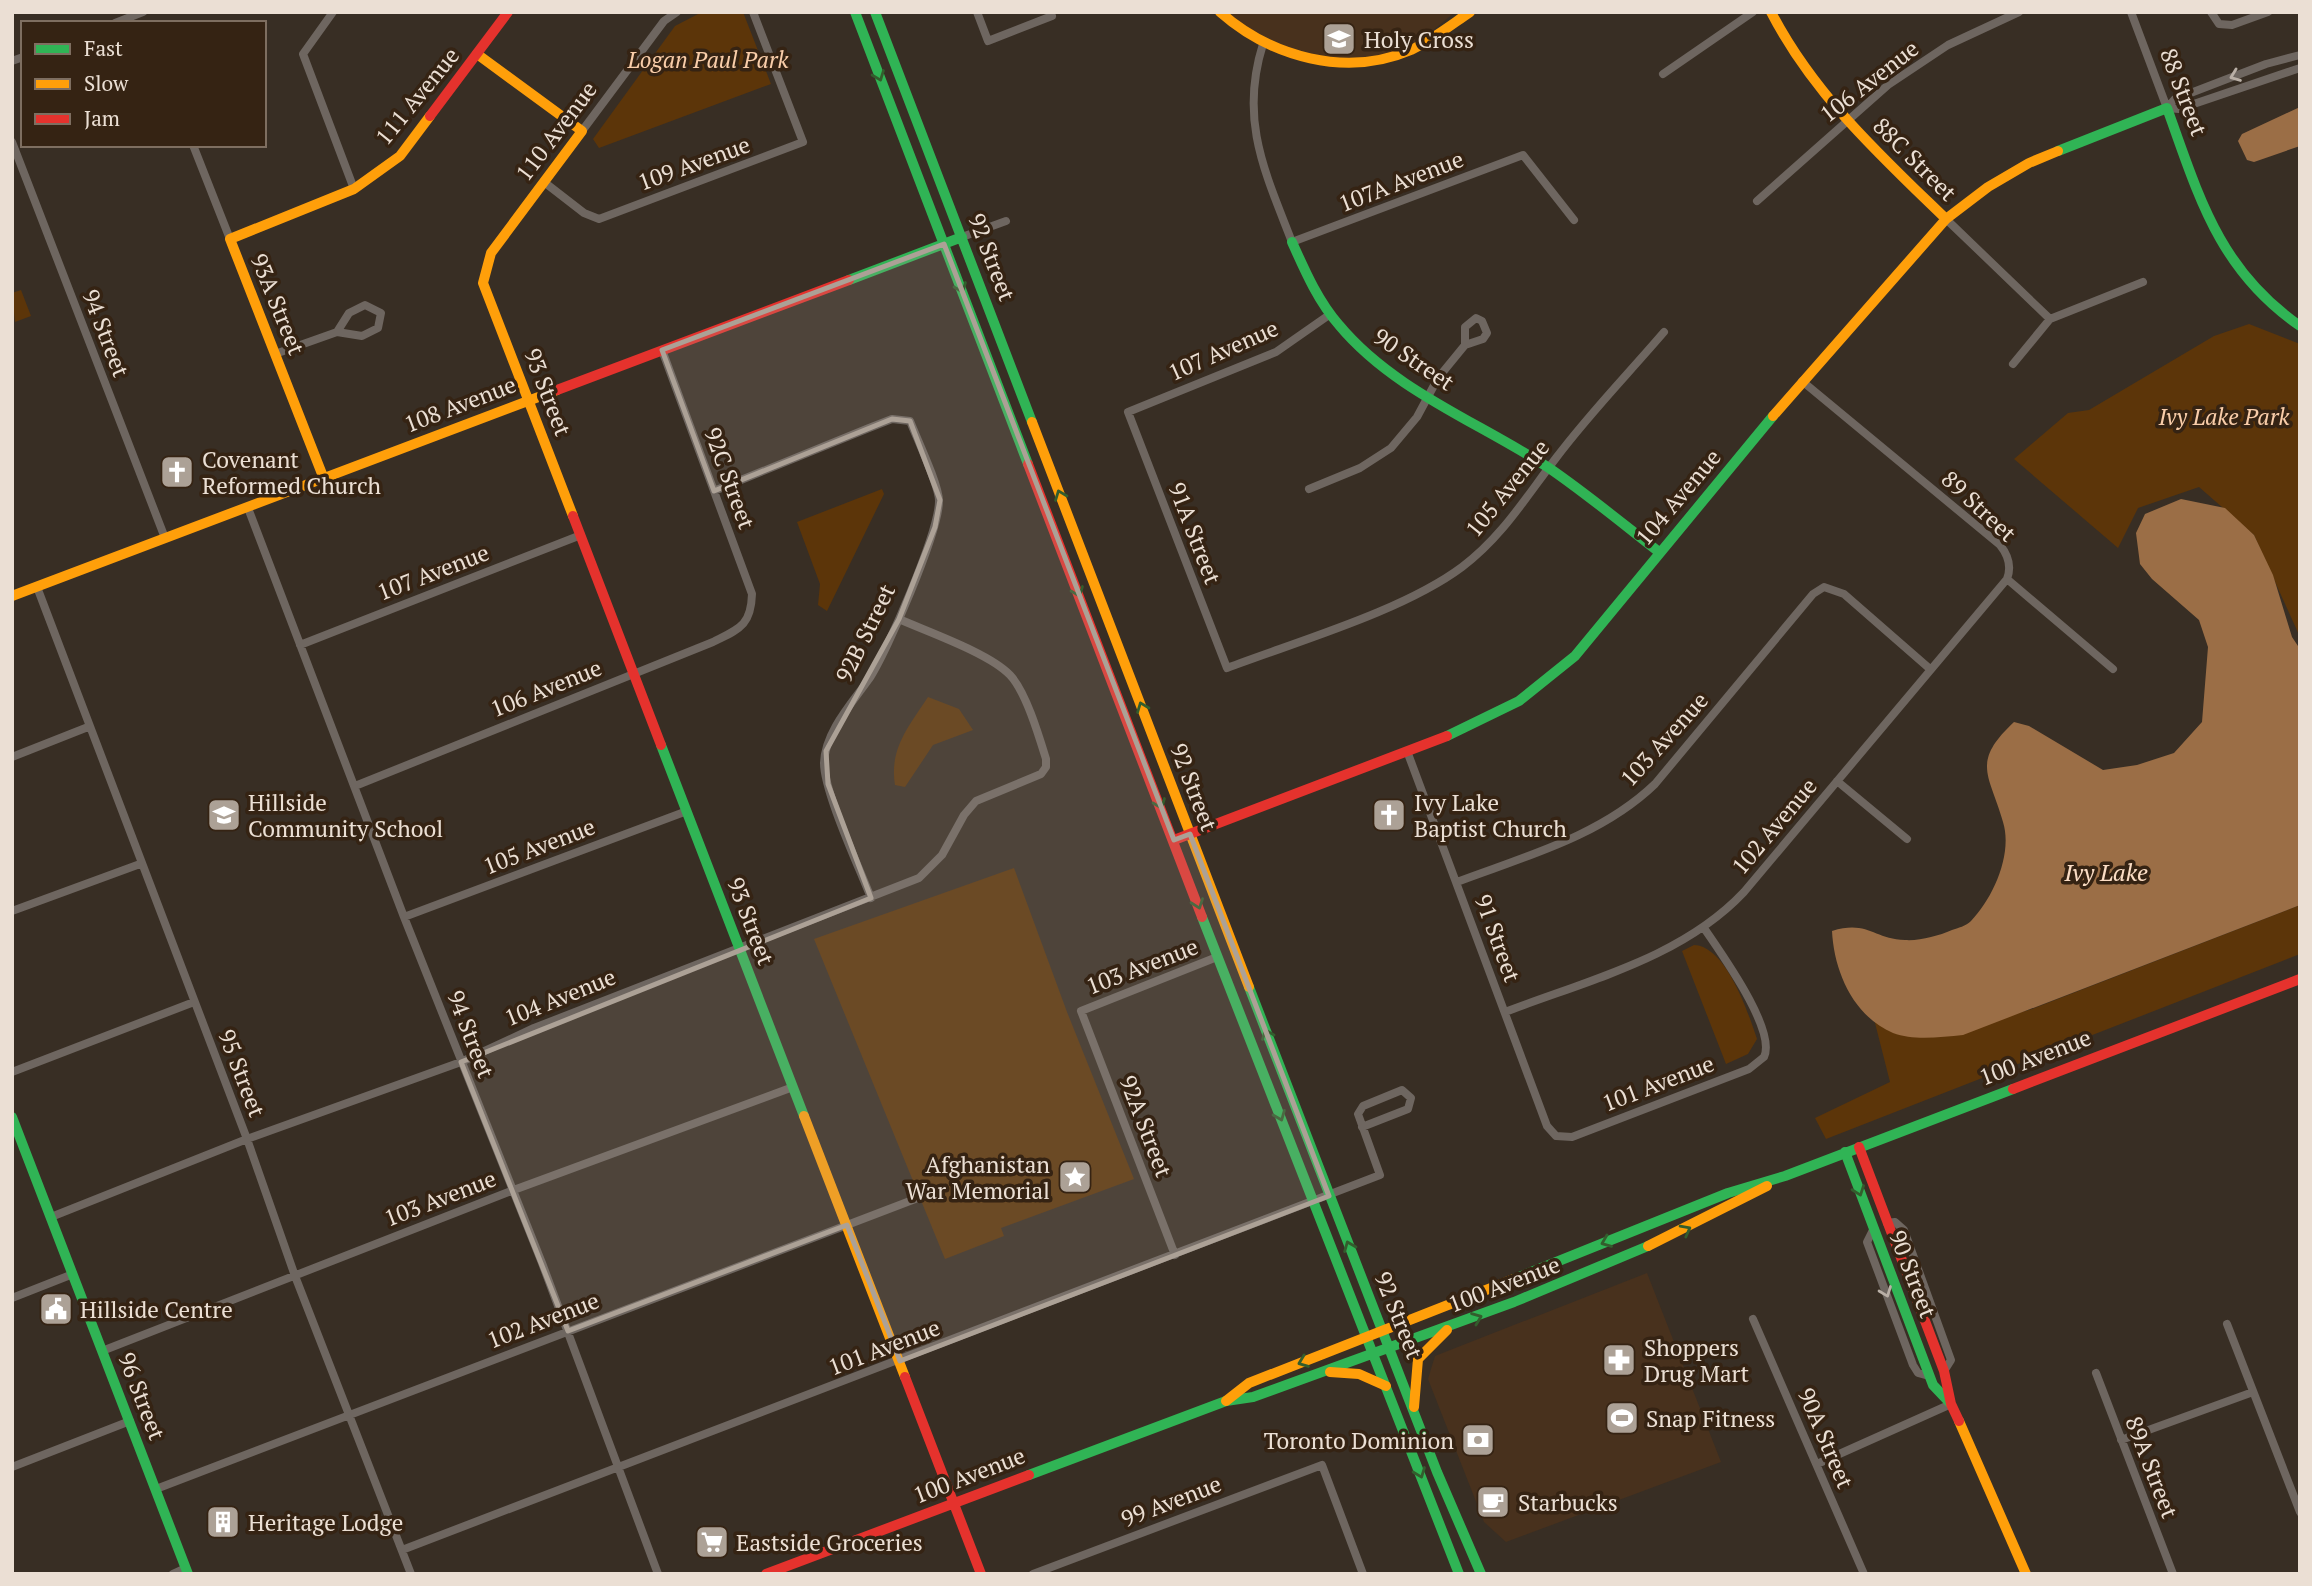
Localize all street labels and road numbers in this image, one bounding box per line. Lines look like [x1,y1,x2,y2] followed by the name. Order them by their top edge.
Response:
[1813,33,1925,129] street label: 106 Avenue
[368,41,466,151] street label: 111 Avenue
[2153,44,2215,141] street label: 88 Street
[508,75,604,187] street label: 110 Avenue
[1866,110,1964,208] street label: 88C Street
[634,128,754,198] street label: 109 Avenue
[1334,143,1468,219] street label: 107A Avenue
[961,209,1023,306] street label: 92 Street
[244,249,313,360] street label: 93A Street
[75,285,137,382] street label: 94 Street
[1163,312,1283,388] street label: 107 Avenue
[1367,321,1461,398] street label: 90 Street
[517,344,579,441] street label: 93 Street
[400,369,520,439] street label: 108 Avenue
[697,423,763,534] street label: 92C Street
[1458,433,1556,543] street label: 105 Avenue
[1628,442,1728,552] street label: 104 Avenue
[1935,463,2023,549] street label: 89 Street
[1161,478,1229,589] street label: 91A Street
[373,537,493,607] street label: 107 Avenue
[828,578,902,687] street label: 92B Street
[486,652,606,724] street label: 106 Avenue
[1613,685,1715,793] street label: 103 Avenue
[1163,739,1225,836] street label: 92 Street
[1724,771,1824,881] street label: 102 Avenue
[479,811,599,881] street label: 105 Avenue
[720,873,782,970] street label: 93 Street
[1468,890,1528,987] street label: 91 Street
[1082,931,1202,1001] street label: 103 Avenue
[500,961,620,1033] street label: 104 Avenue
[440,986,502,1083] street label: 94 Street
[1975,1022,2095,1092] street label: 100 Avenue
[211,1025,273,1122] street label: 95 Street
[1598,1048,1718,1118] street label: 101 Avenue
[1112,1071,1180,1182] street label: 92A Street
[380,1163,500,1233] street label: 103 Avenue
[1882,1226,1944,1323] street label: 90 Street
[1444,1249,1564,1319] street label: 100 Avenue
[1367,1267,1431,1364] street label: 92 Street
[483,1285,603,1355] street label: 102 Avenue
[824,1312,944,1382] street label: 101 Avenue
[111,1348,173,1445] street label: 96 Street
[1791,1383,1861,1494] street label: 90A Street
[2118,1412,2186,1523] street label: 89A Street
[909,1440,1029,1510] street label: 100 Avenue
[1116,1468,1226,1534] street label: 99 Avenue

